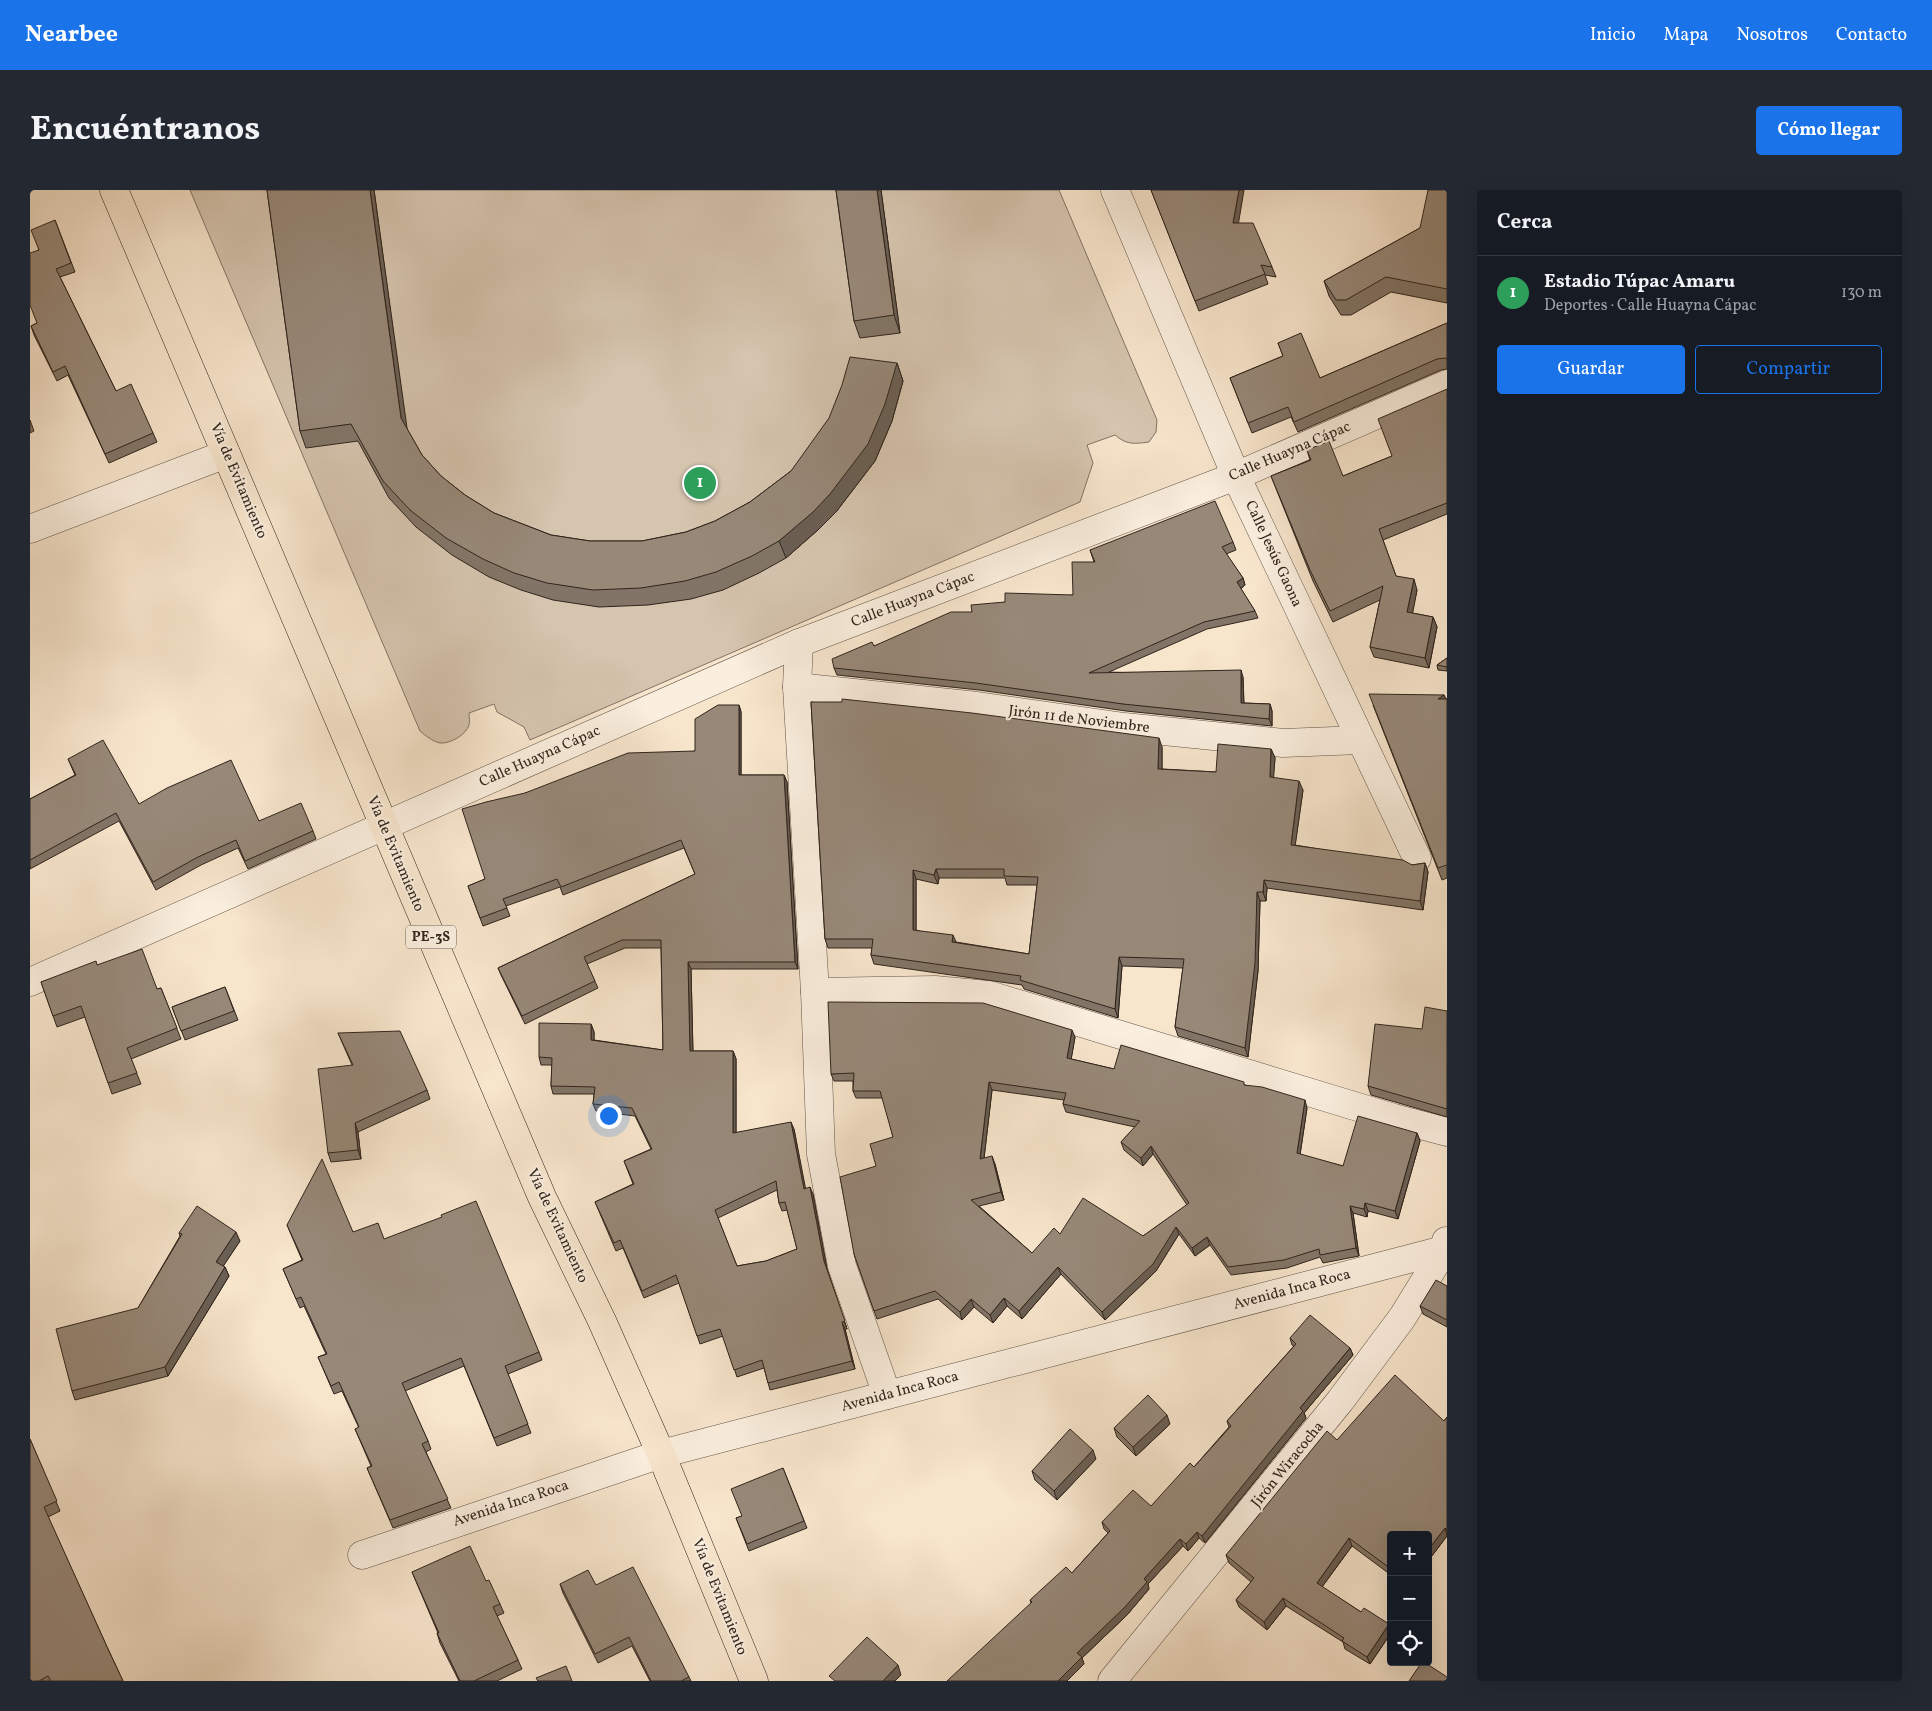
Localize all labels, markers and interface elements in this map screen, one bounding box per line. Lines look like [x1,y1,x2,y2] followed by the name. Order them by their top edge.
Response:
[25,18,118,52] text: Nearbee
[1590,23,1636,48] text: Inicio
[1664,23,1709,48] text: Mapa
[1737,23,1808,48] text: Nosotros
[1836,23,1907,48] text: Contacto
[30,106,260,154] text: Encuéntranos
[1756,106,1902,155] button: Cómo llegar
[1497,208,1552,237] text: Cerca
[1544,269,1735,295] text: Estadio Túpac Amaru
[1510,282,1516,304] text: 1
[1841,282,1882,304] text: 130 m
[1544,295,1756,317] text: Deportes · Calle Huayna Cápac
[1497,345,1685,394] button: Guardar
[1695,345,1882,394] button: Compartir
[1226,417,1355,487] street label: Calle Huayna Cápac
[204,420,272,542] street label: Vía de Evitamiento
[684,464,716,502] pin: 1
[1239,497,1307,611] street label: Calle Jesús Gaona
[848,567,978,633] street label: Calle Huayna Cápac
[1007,701,1151,739] street label: Jirón 11 de Noviembre
[476,721,604,793] street label: Calle Huayna Cápac
[361,793,429,915] street label: Vía de Evitamiento
[406,926,456,949] road number: PE-3S
[596,1103,622,1129] your location
[521,1165,593,1287] street label: Vía de Evitamiento
[1231,1264,1353,1316] street label: Avenida Inca Roca
[839,1366,961,1418] street label: Avenida Inca Roca
[1247,1417,1329,1513] street label: Jirón Wiracocha
[450,1475,572,1533] street label: Avenida Inca Roca
[1387,1531,1432,1666] map controls
[1387,1531,1432,1576] button: +
[686,1536,752,1658] street label: Vía de Evitamiento
[1387,1576,1432,1621] button: −
[1387,1621,1432,1666] button: locate

